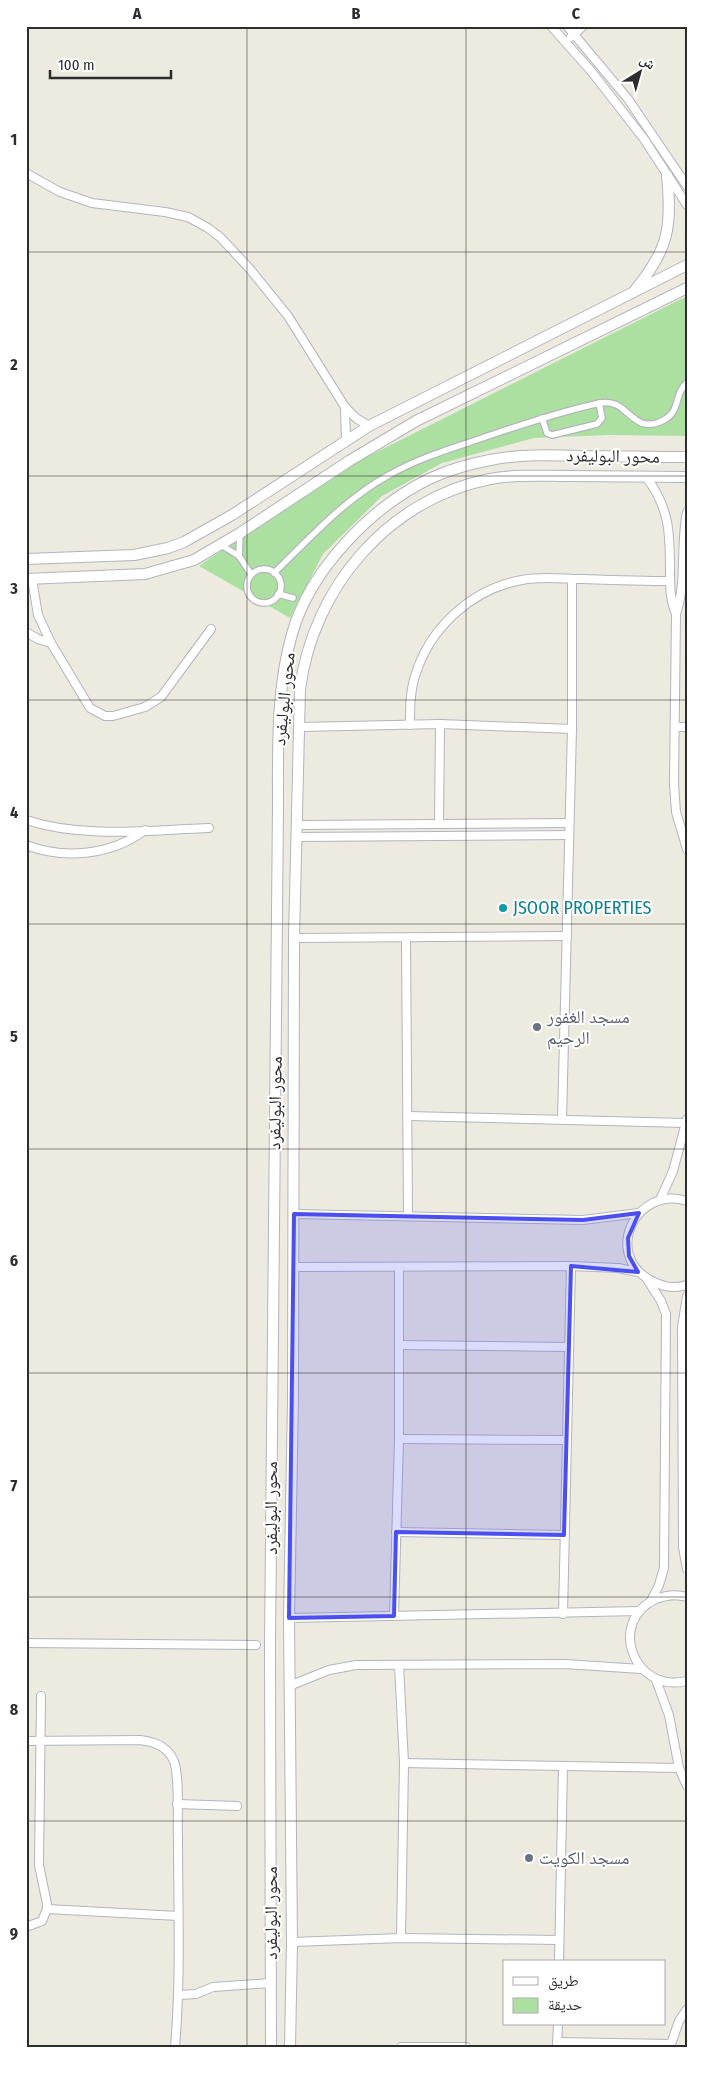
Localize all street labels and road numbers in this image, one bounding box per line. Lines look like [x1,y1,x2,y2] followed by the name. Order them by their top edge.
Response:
[566,444,660,468] street label: محور البوليفرد
[268,651,300,747] street label: محور البوليفرد
[263,1056,287,1150] street label: محور البوليفرد
[260,1461,282,1555] street label: محور البوليفرد
[260,1866,282,1960] street label: محور البوليفرد

